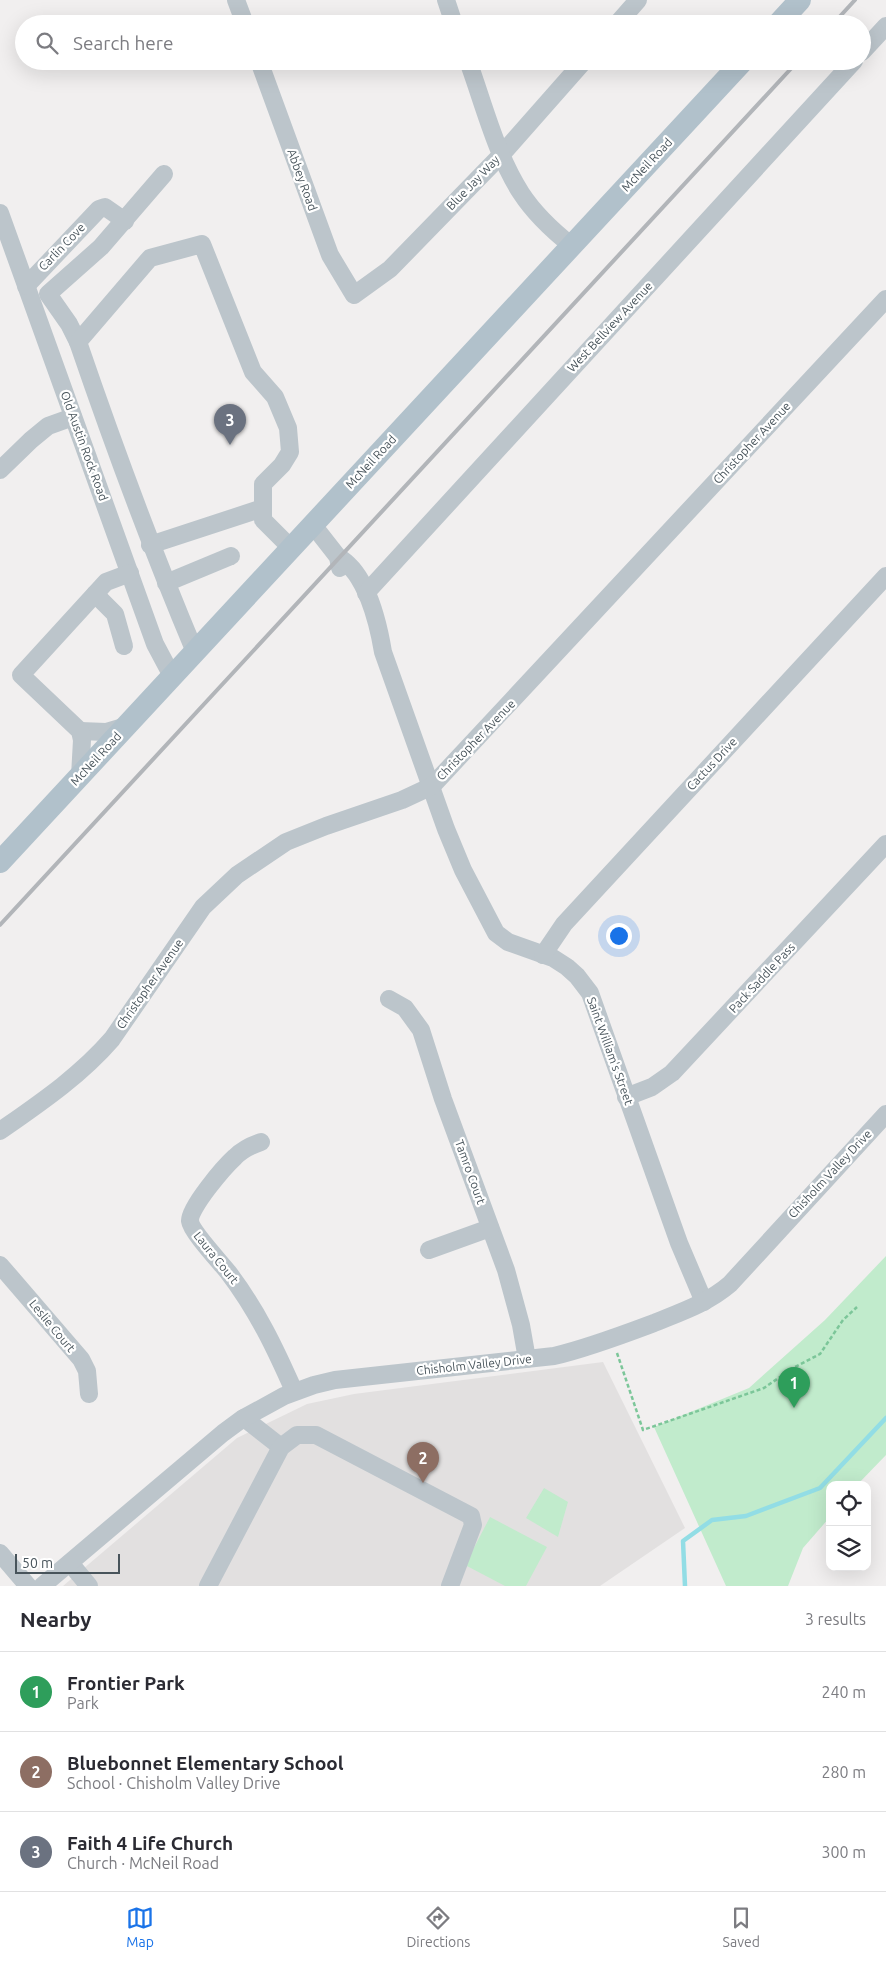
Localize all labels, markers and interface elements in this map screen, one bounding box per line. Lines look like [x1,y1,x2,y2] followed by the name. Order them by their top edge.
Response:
[15,15,871,70] search box
[33,29,61,57] icon: search
[73,32,173,54] text: Search here
[619,135,674,194] street label: McNeil Road
[285,147,320,212] street label: Abbey Road
[444,153,502,212] street label: Blue Jay Way
[36,220,87,273] street label: Carlin Cove
[564,279,655,374] street label: West Bellview Avenue
[59,389,110,502] street label: Old Austin Rock Road
[710,399,793,486] street label: Christopher Avenue
[214,404,246,445] pin: 3
[343,432,398,491] street label: McNeil Road
[434,697,517,783] street label: Christopher Avenue
[68,729,123,788] street label: McNeil Road
[684,735,739,793] street label: Cactus Drive
[606,923,632,949] your location
[114,936,186,1031] street label: Christopher Avenue
[726,940,797,1015] street label: Pack Saddle Pass
[585,995,636,1107] street label: Saint William's Street
[785,1127,874,1220] street label: Chisholm Valley Drive
[453,1138,488,1206] street label: Tamro Court
[191,1229,241,1287] street label: Laura Court
[27,1297,78,1355] street label: Leslie Court
[416,1352,532,1377] street label: Chisholm Valley Drive
[778,1367,810,1408] pin: 1
[407,1442,439,1483] pin: 2
[826,1481,871,1571] map controls
[826,1481,871,1526] button: locate
[826,1526,871,1571] button: layers
[15,1551,120,1574] scale bar
[22,1555,53,1571] text: 50 m
[20,1607,91,1631] text: Nearby
[805,1610,866,1628] text: 3 results
[67,1672,185,1694] text: Frontier Park
[31,1683,41,1701] text: 1
[821,1683,866,1701] text: 240 m
[67,1694,99,1712] text: Park
[67,1752,344,1774] text: Bluebonnet Elementary School
[31,1763,41,1781] text: 2
[821,1763,866,1781] text: 280 m
[67,1774,281,1792] text: School · Chisholm Valley Drive
[67,1832,233,1854] text: Faith 4 Life Church
[31,1843,41,1861] text: 3
[821,1843,866,1861] text: 300 m
[67,1854,219,1872] text: Church · McNeil Road
[126,1904,154,1950] tab: Map
[406,1904,470,1950] tab: Directions
[723,1904,760,1950] tab: Saved

